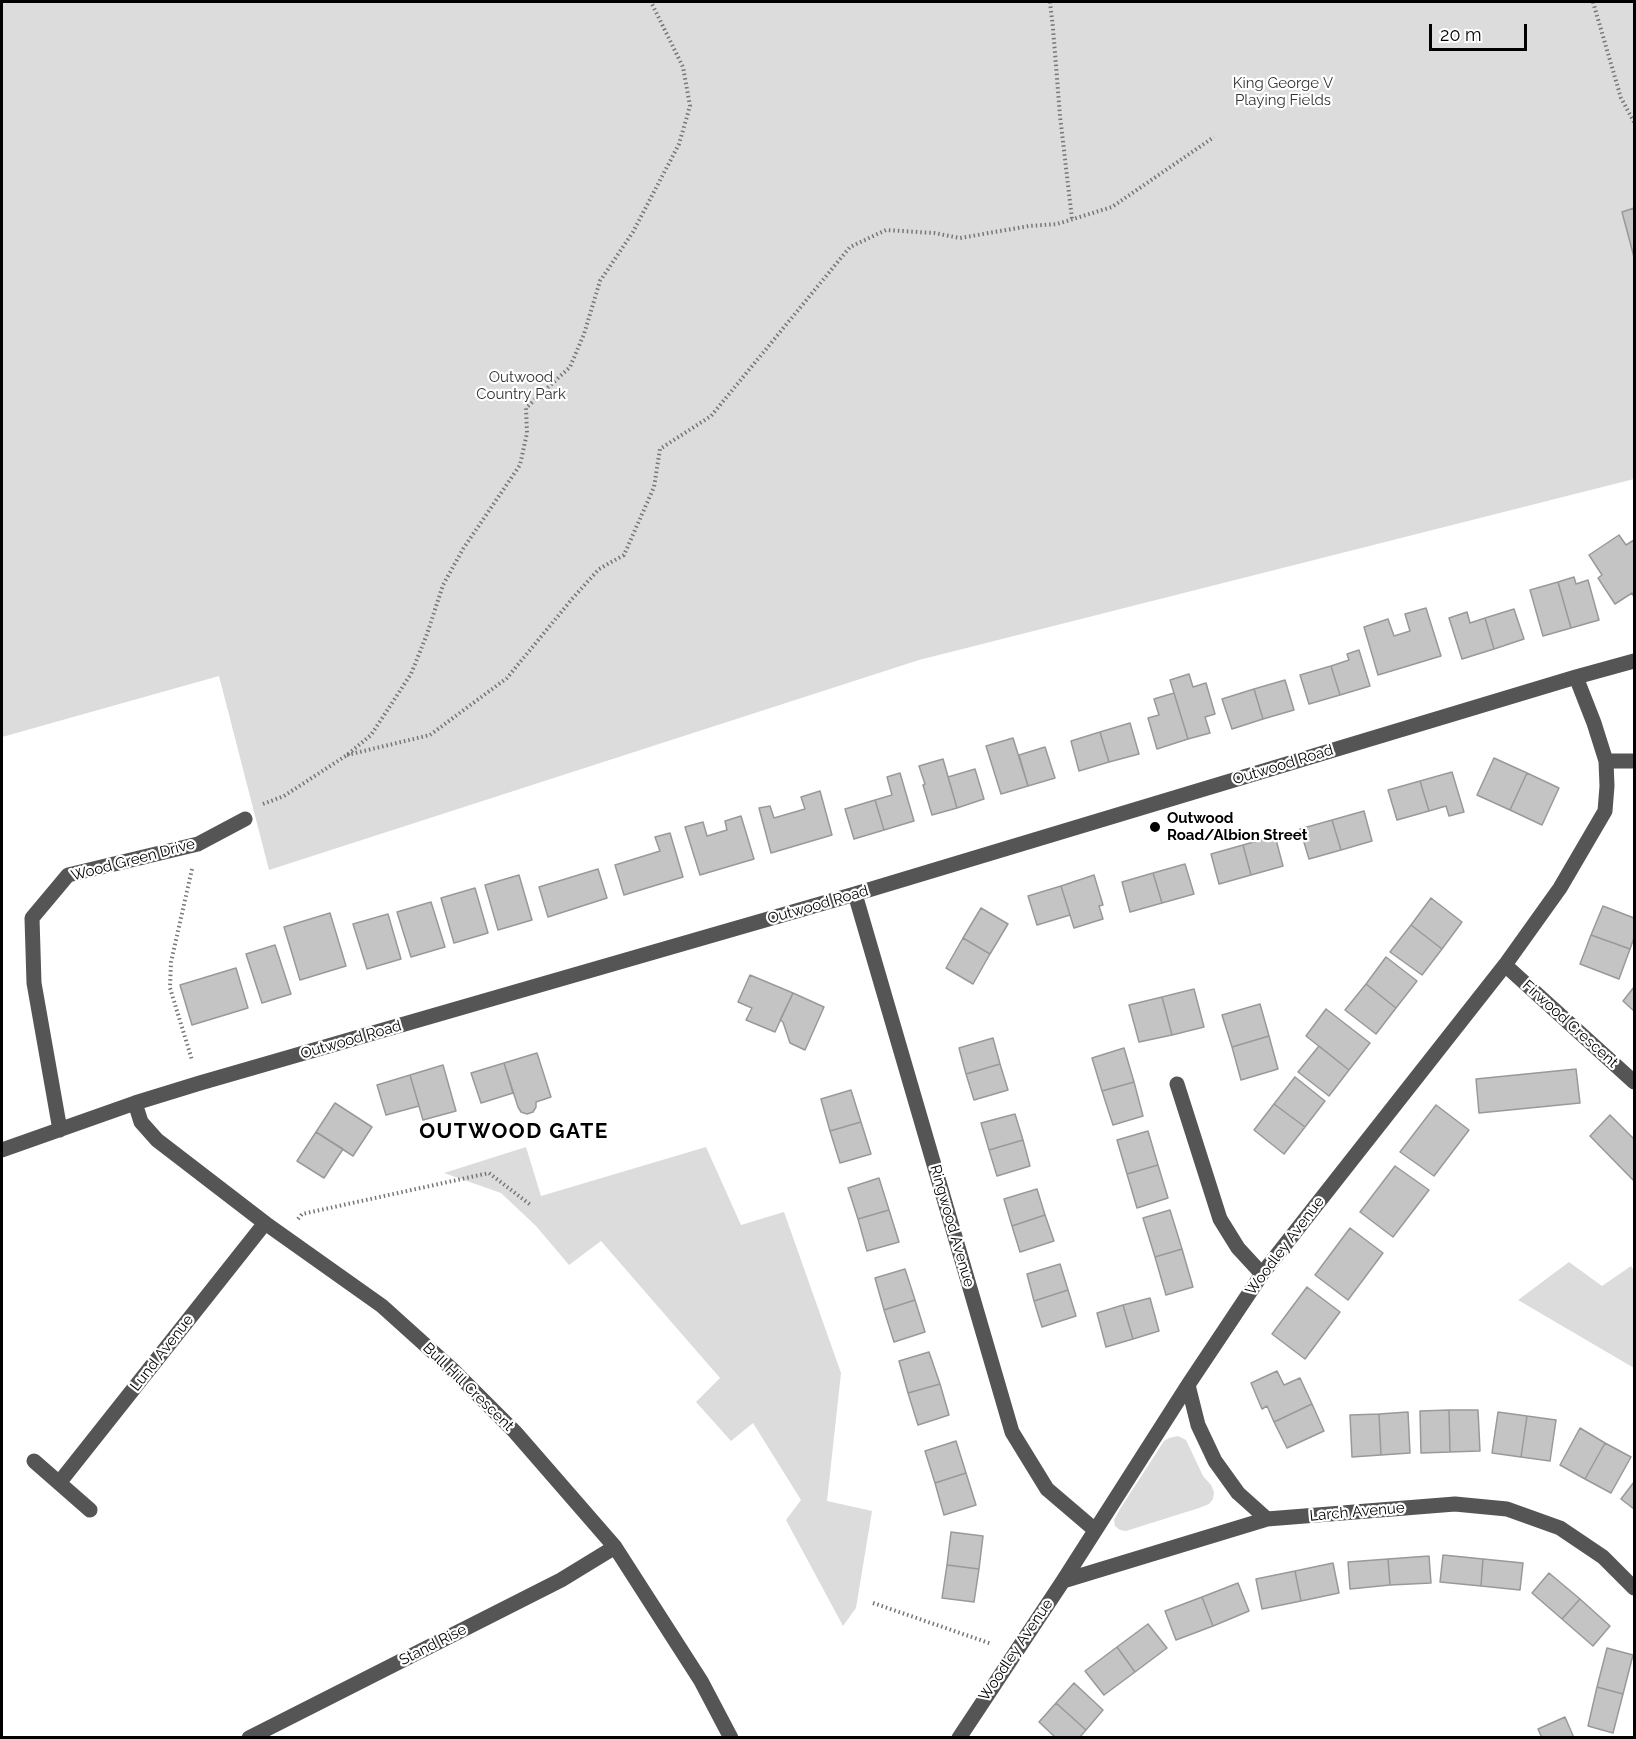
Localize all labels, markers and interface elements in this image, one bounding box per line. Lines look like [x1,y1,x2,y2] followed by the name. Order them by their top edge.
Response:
[1432,12,1530,50] scale bar
[1440,24,1482,45] text: 20 m
[1233,74,1333,109] park label: King George V Playing Fields
[476,368,566,403] park label: Outwood Country Park
[1231,741,1335,789] street label: Outwood Road
[1167,809,1307,844] place label: Outwood Road/Albion Street
[1148,820,1162,834] marker: Outwood Road/Albion Street
[69,835,197,885] street label: Wood Green Drive
[765,882,871,928] street label: Outwood Road
[1519,976,1621,1072] street label: Firwood Crescent
[298,1017,404,1063] street label: Outwood Road
[419,1119,609,1145] district label: OUTWOOD GATE
[926,1163,978,1289] street label: Ringwood Avenue
[1242,1193,1328,1299] street label: Woodley Avenue
[127,1311,197,1395] street label: Lund Avenue
[419,1339,517,1435] street label: Bull Hill Crescent
[1309,1499,1405,1525] street label: Larch Avenue
[975,1596,1057,1704] street label: Woodley Avenue
[396,1620,470,1670] street label: Stand Rise

